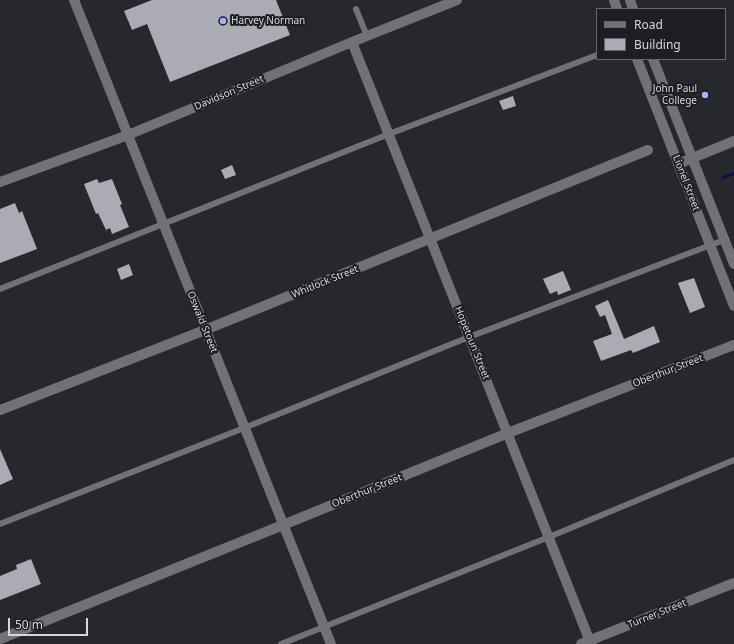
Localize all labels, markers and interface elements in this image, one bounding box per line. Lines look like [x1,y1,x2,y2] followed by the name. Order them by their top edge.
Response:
[596,8,726,60] legend
[231,15,305,27] place label: Harvey Norman
[218,16,228,26] marker: Harvey Norman
[634,16,663,33] text: Road
[634,36,681,53] text: Building
[192,73,266,113] street label: Davidson Street
[653,83,697,106] place label: John Paul College
[700,90,710,100] marker: John Paul College
[670,153,702,213] street label: Lionel Street
[290,263,360,301] street label: Whitlock Street
[184,289,220,355] street label: Oswald Street
[452,305,492,381] street label: Hopetoun Street
[631,352,705,390] street label: Oberthur Street
[330,472,404,510] street label: Oberthur Street
[626,597,688,631] street label: Turner Street
[10,610,90,636] scale bar
[15,616,43,633] text: 50 m

